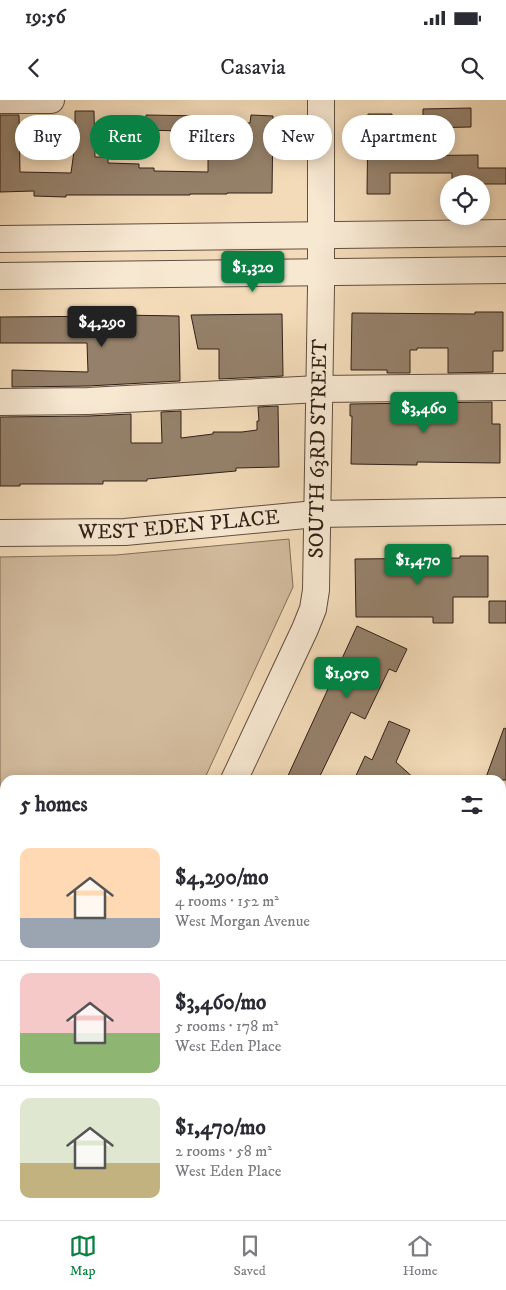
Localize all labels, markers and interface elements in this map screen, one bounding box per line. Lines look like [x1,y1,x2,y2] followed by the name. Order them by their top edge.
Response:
[25,6,66,29] text: 19:56
[20,54,48,82] icon: back
[220,54,286,81] text: Casavia
[458,54,486,82] icon: search
[15,115,80,160] chip: Buy
[90,115,160,160] chip: Rent
[170,115,253,160] chip: Filters
[263,115,332,160] chip: New
[342,115,455,160] chip: Apartment
[440,175,490,225] map controls
[440,175,490,225] button: locate
[212,250,294,293] pin: $1,320
[232,257,274,277] text: $1,320
[61,306,143,348] pin: $4,290
[78,312,126,332] text: $4,290
[304,339,333,559] street label: SOUTH 63RD STREET
[383,392,465,434] pin: $3,460
[401,398,447,418] text: $3,460
[77,504,281,545] street label: WEST EDEN PLACE
[377,544,459,586] pin: $1,470
[396,550,440,570] text: $1,470
[306,656,388,699] pin: $1,050
[325,663,369,683] text: $1,050
[458,791,486,819] icon: filters
[20,792,88,818] text: 5 homes
[175,865,268,891] text: $4,290/mo
[60,868,120,928] icon: home
[175,891,279,911] text: 4 rooms · 152 m²
[175,911,310,931] text: West Morgan Avenue
[175,990,266,1016] text: $3,460/mo
[60,993,120,1053] icon: home
[175,1016,278,1036] text: 5 rooms · 178 m²
[175,1036,281,1056] text: West Eden Place
[175,1115,266,1141] text: $1,470/mo
[60,1118,120,1178] icon: home
[175,1141,272,1161] text: 2 rooms · 58 m²
[175,1161,281,1181] text: West Eden Place
[69,1232,97,1280] tab: Map
[234,1232,266,1280] tab: Saved
[403,1232,437,1280] tab: Home

